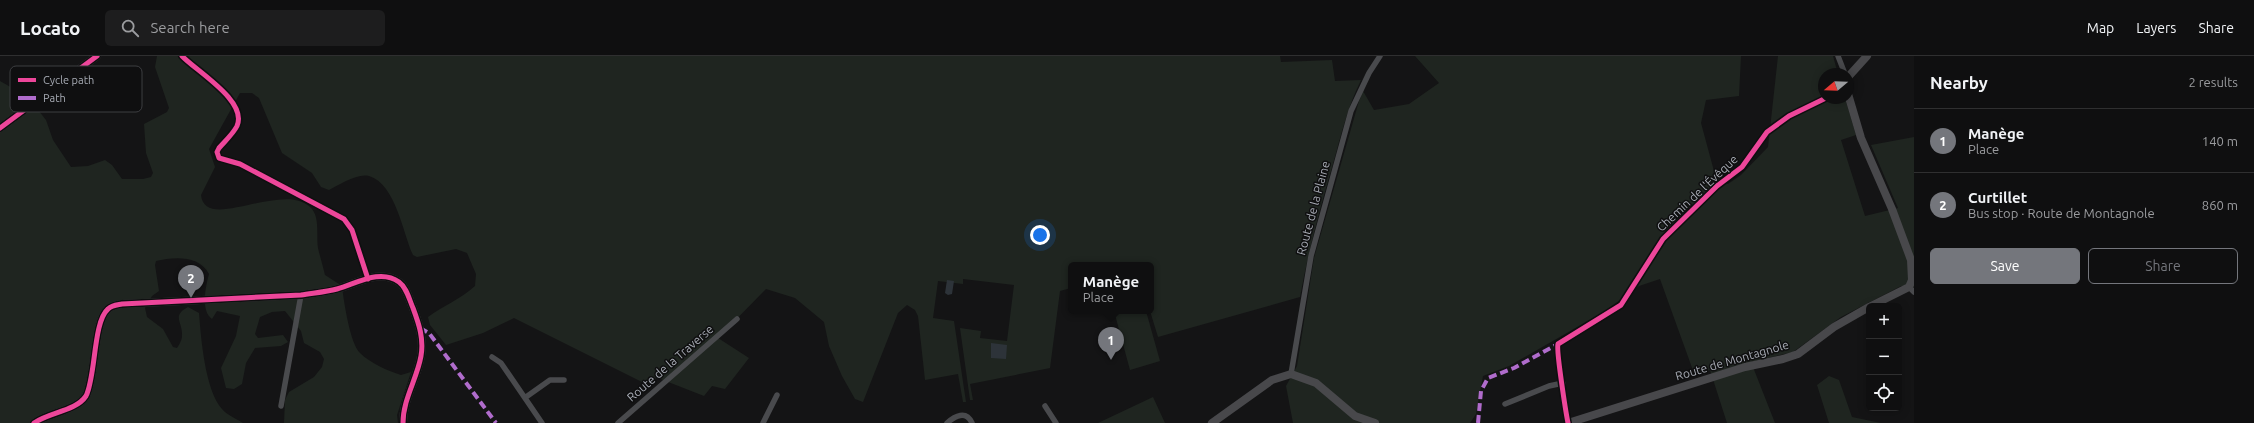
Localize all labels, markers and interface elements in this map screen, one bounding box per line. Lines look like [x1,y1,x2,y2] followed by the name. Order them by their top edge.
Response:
[105,10,385,46] search box
[20,17,81,39] text: Locato
[119,17,141,39] icon: search
[151,19,230,36] text: Search here
[2087,20,2114,36] text: Map
[2136,20,2176,36] text: Layers
[2198,20,2234,36] text: Share
[10,66,142,112] legend
[1818,68,1854,104] north arrow
[1930,73,1988,92] text: Nearby
[43,74,94,86] text: Cycle path
[2188,75,2238,89] text: 2 results
[43,92,66,104] text: Path
[1968,125,2024,142] text: Manège
[1939,134,1947,148] text: 1
[2202,134,2238,148] text: 140 m
[1968,142,1999,156] text: Place
[1654,152,1740,234] street label: Chemin de l'Évêque
[1294,160,1332,256] street label: Route de la Plaine
[1968,189,2027,206] text: Curtillet
[1939,198,1947,212] text: 2
[2202,198,2238,212] text: 860 m
[1968,206,2155,220] text: Bus stop · Route de Montagnole
[1030,225,1050,245] your location
[1930,248,2080,284] button: Save
[2088,248,2238,284] button: Share
[1068,262,1154,314] popup
[178,265,204,298] pin: 2
[1083,273,1139,290] text: Manège
[1083,290,1114,304] text: Place
[1866,303,1902,411] map controls
[1866,303,1902,339] button: +
[624,322,716,404] street label: Route de la Traverse
[1098,327,1124,360] pin: 1
[1674,338,1790,382] street label: Route de Montagnole
[1866,339,1902,375] button: −
[1866,375,1902,411] button: locate

